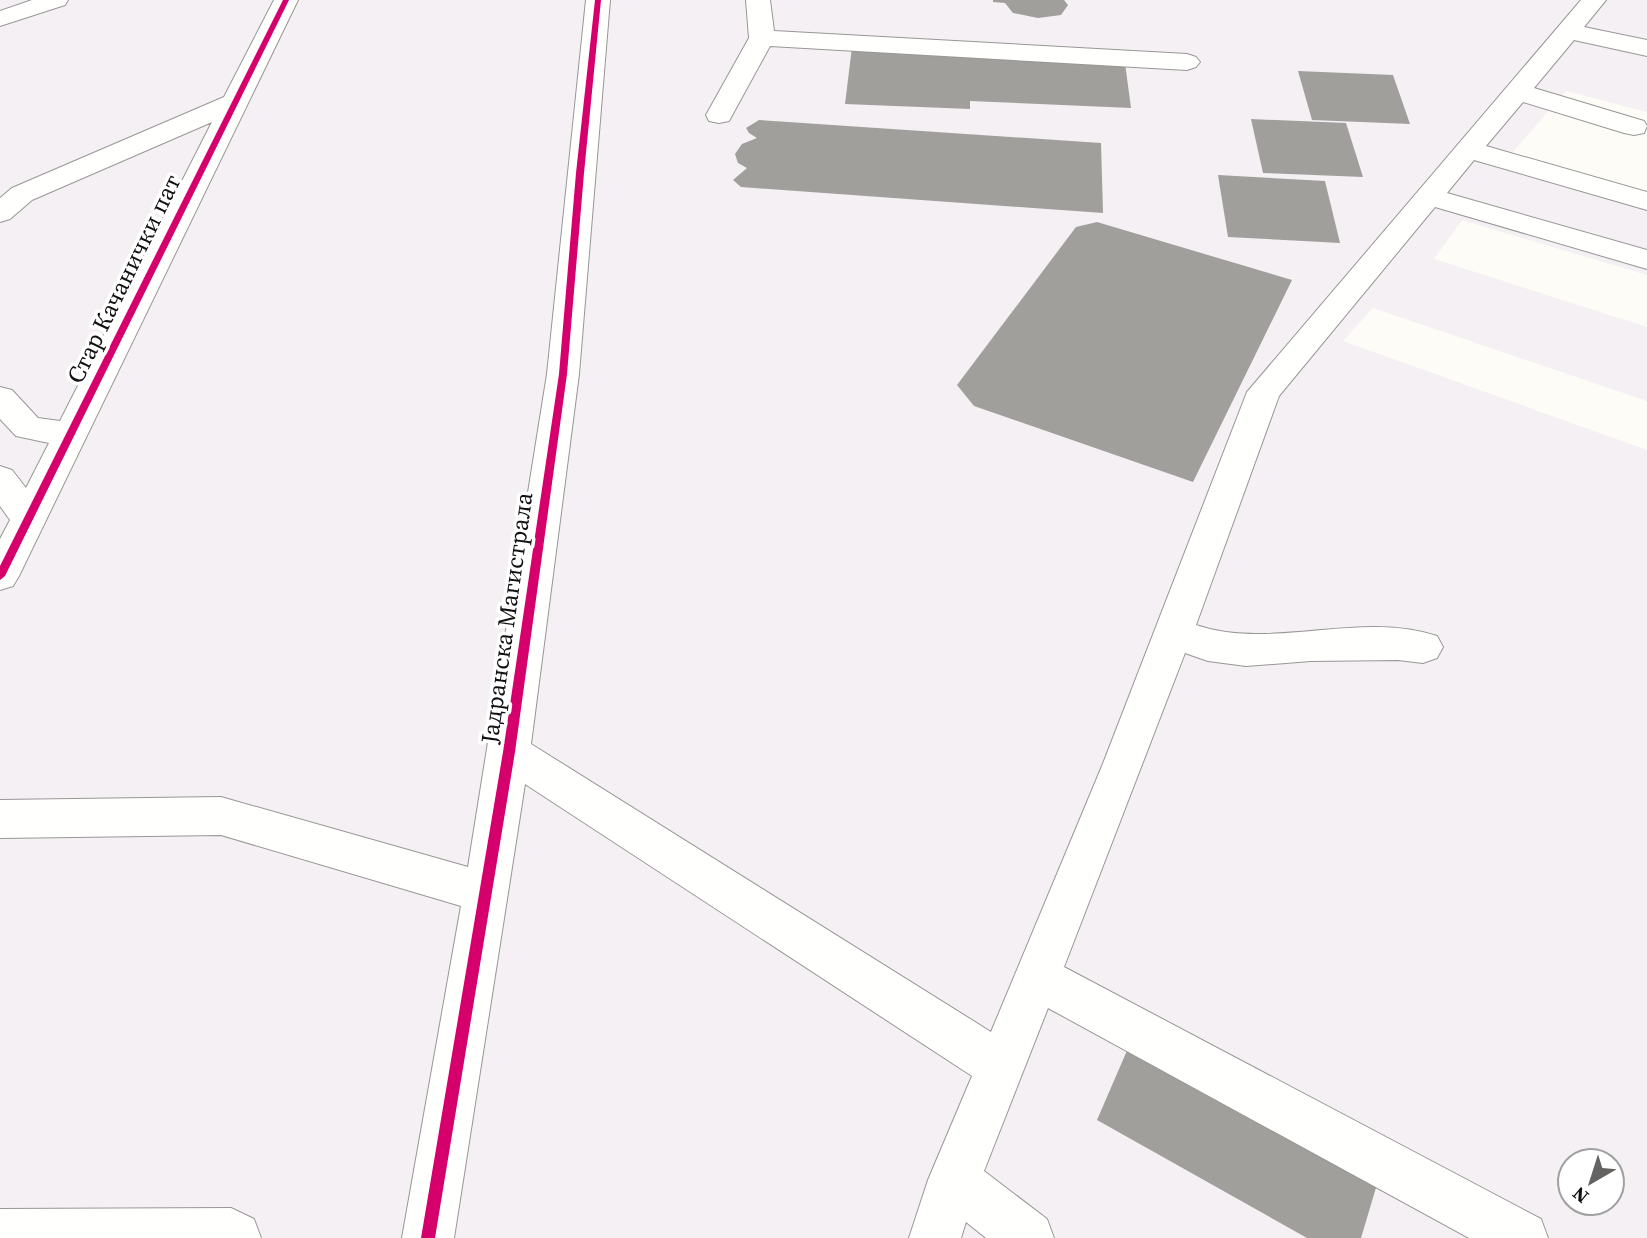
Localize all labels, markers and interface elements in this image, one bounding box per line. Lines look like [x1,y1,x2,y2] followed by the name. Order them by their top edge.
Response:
[59,169,189,389] street label: Стар Качанички пат
[472,489,541,747] street label: Јадранска Магистрала
[1556,1147,1626,1217] north arrow
[1567,1181,1594,1210] text: N

